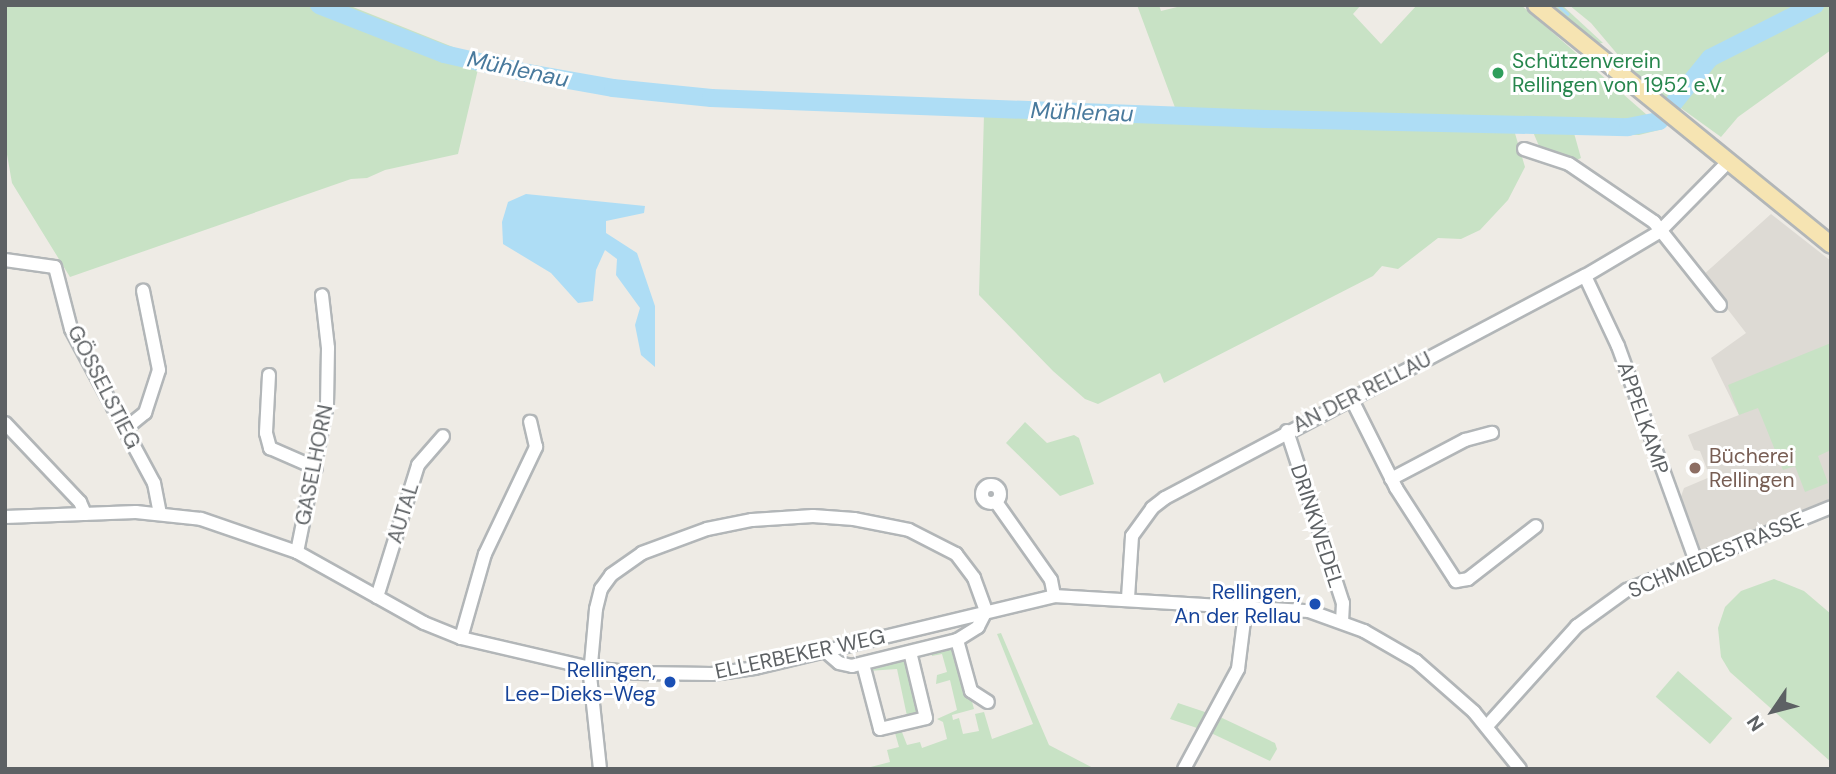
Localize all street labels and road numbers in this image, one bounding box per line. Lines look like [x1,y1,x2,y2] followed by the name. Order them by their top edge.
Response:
[62,321,146,453] street label: GÖSSELSTIEG
[1289,346,1435,438] street label: AN DER RELLAU
[1612,358,1674,478] street label: APPELKAMP
[290,402,338,528] street label: GASELHORN
[1285,461,1349,591] street label: DRINKWEDEL
[382,480,424,546] street label: AUTAL
[1624,507,1808,603] street label: SCHMIEDESTRASSE
[713,624,887,684] street label: ELLERBEKER WEG

